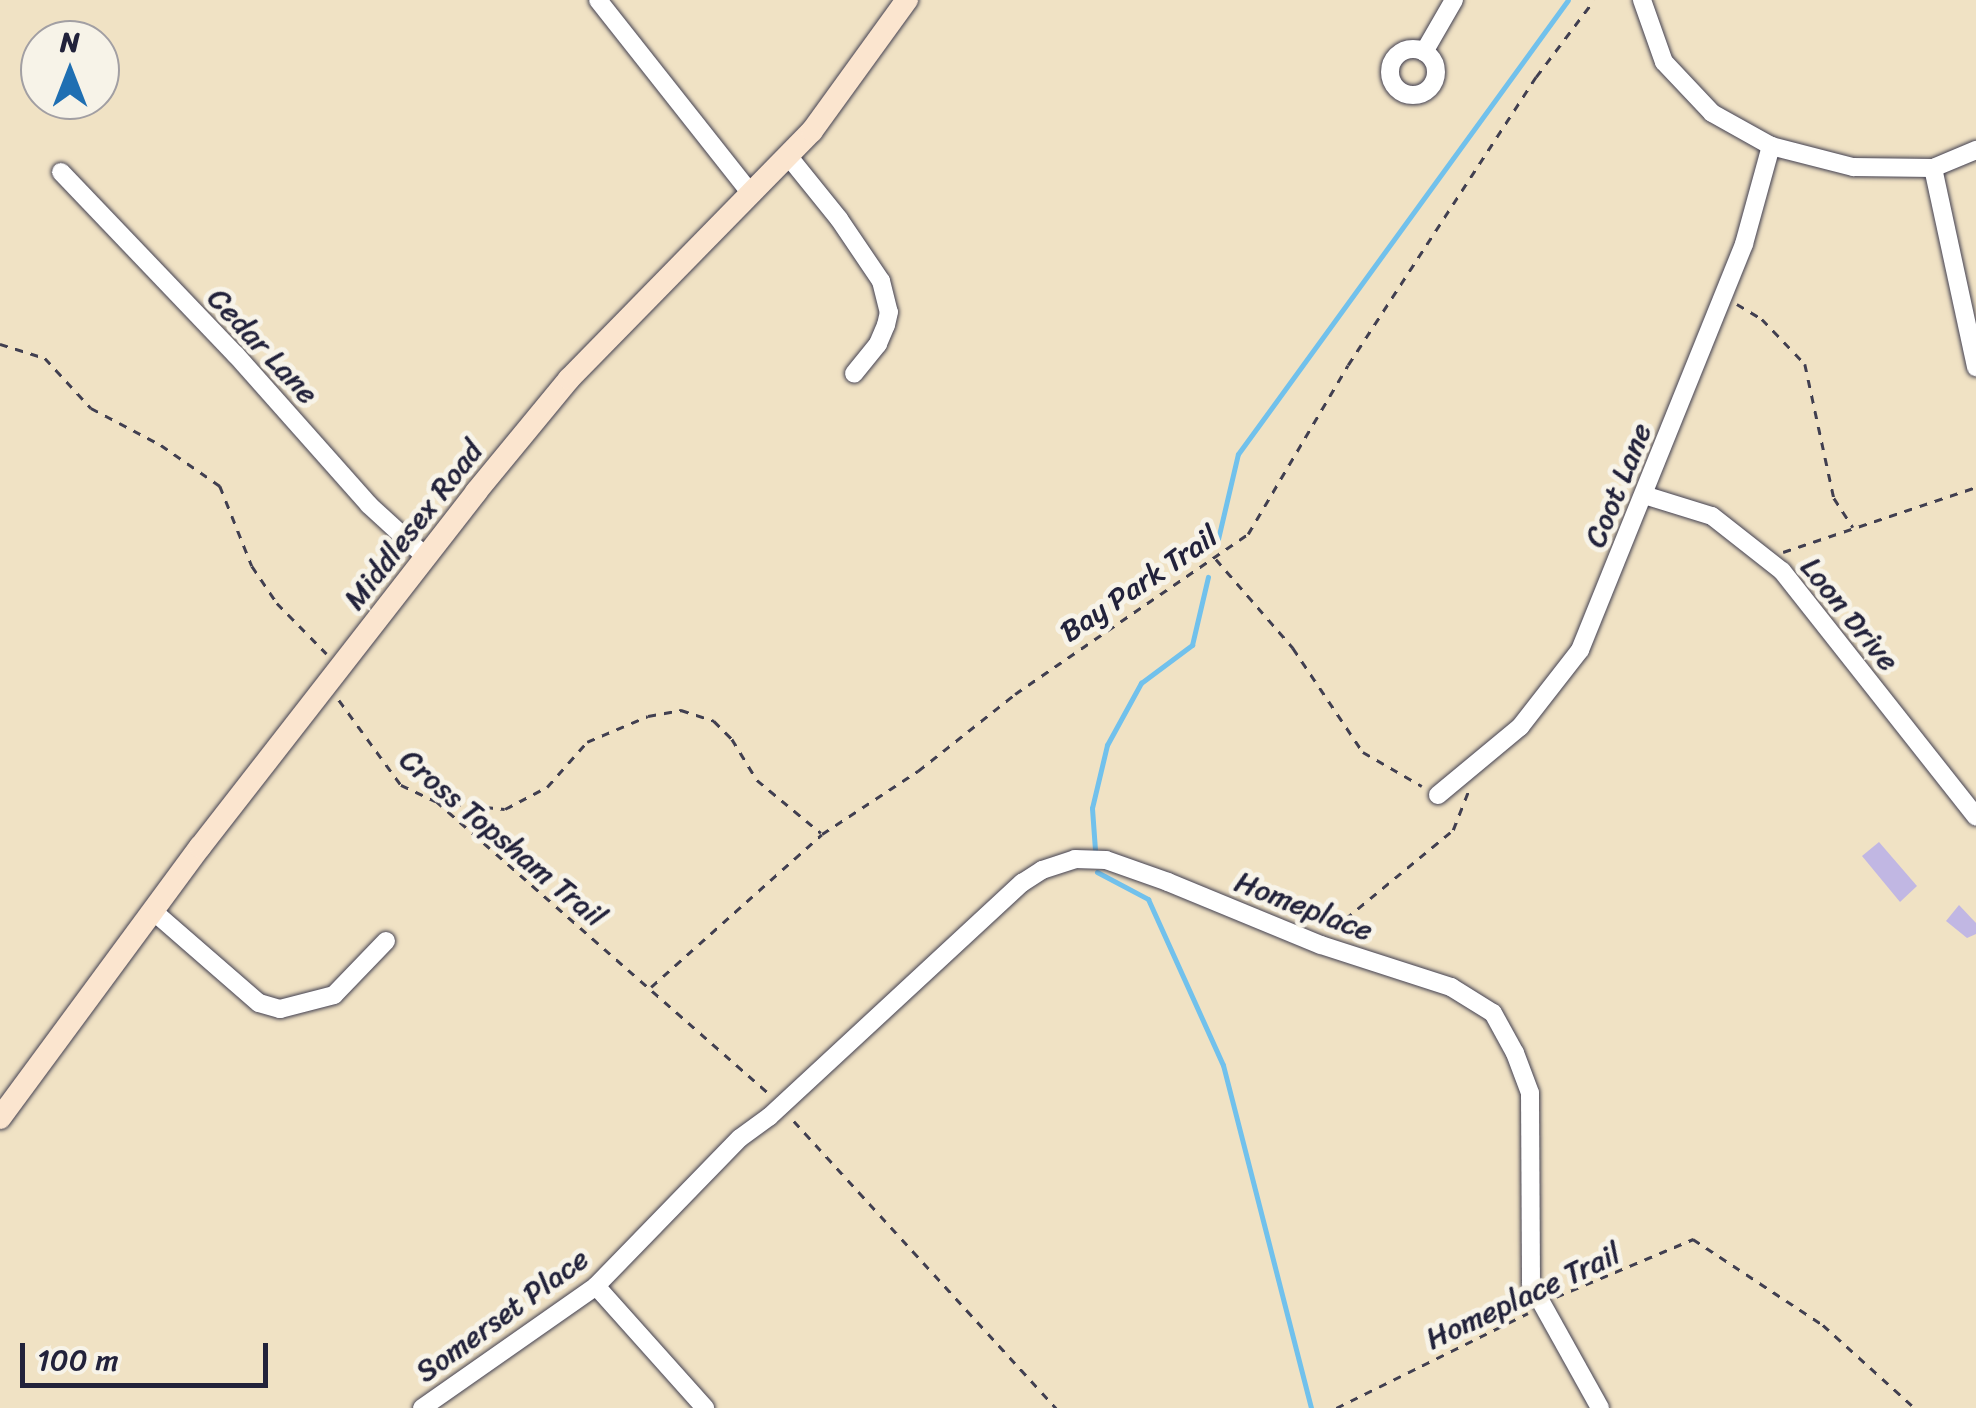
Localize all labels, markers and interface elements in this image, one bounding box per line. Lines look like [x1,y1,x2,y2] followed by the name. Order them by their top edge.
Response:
[60,17,80,66] text: N
[20,20,120,120] north arrow
[200,280,326,412] street label: Cedar Lane
[1577,418,1659,552] street label: Coot Lane
[336,434,490,616] street label: Middlesex Road
[1052,517,1226,651] street label: Bay Park Trail
[1793,550,1907,678] street label: Loon Drive
[392,741,614,935] street label: Cross Topsham Trail
[1230,863,1378,949] street label: Homeplace
[1420,1235,1626,1357] street label: Homeplace Trail
[409,1240,595,1390] street label: Somerset Place
[25,1323,272,1385] scale bar
[37,1333,119,1387] text: 100 m

